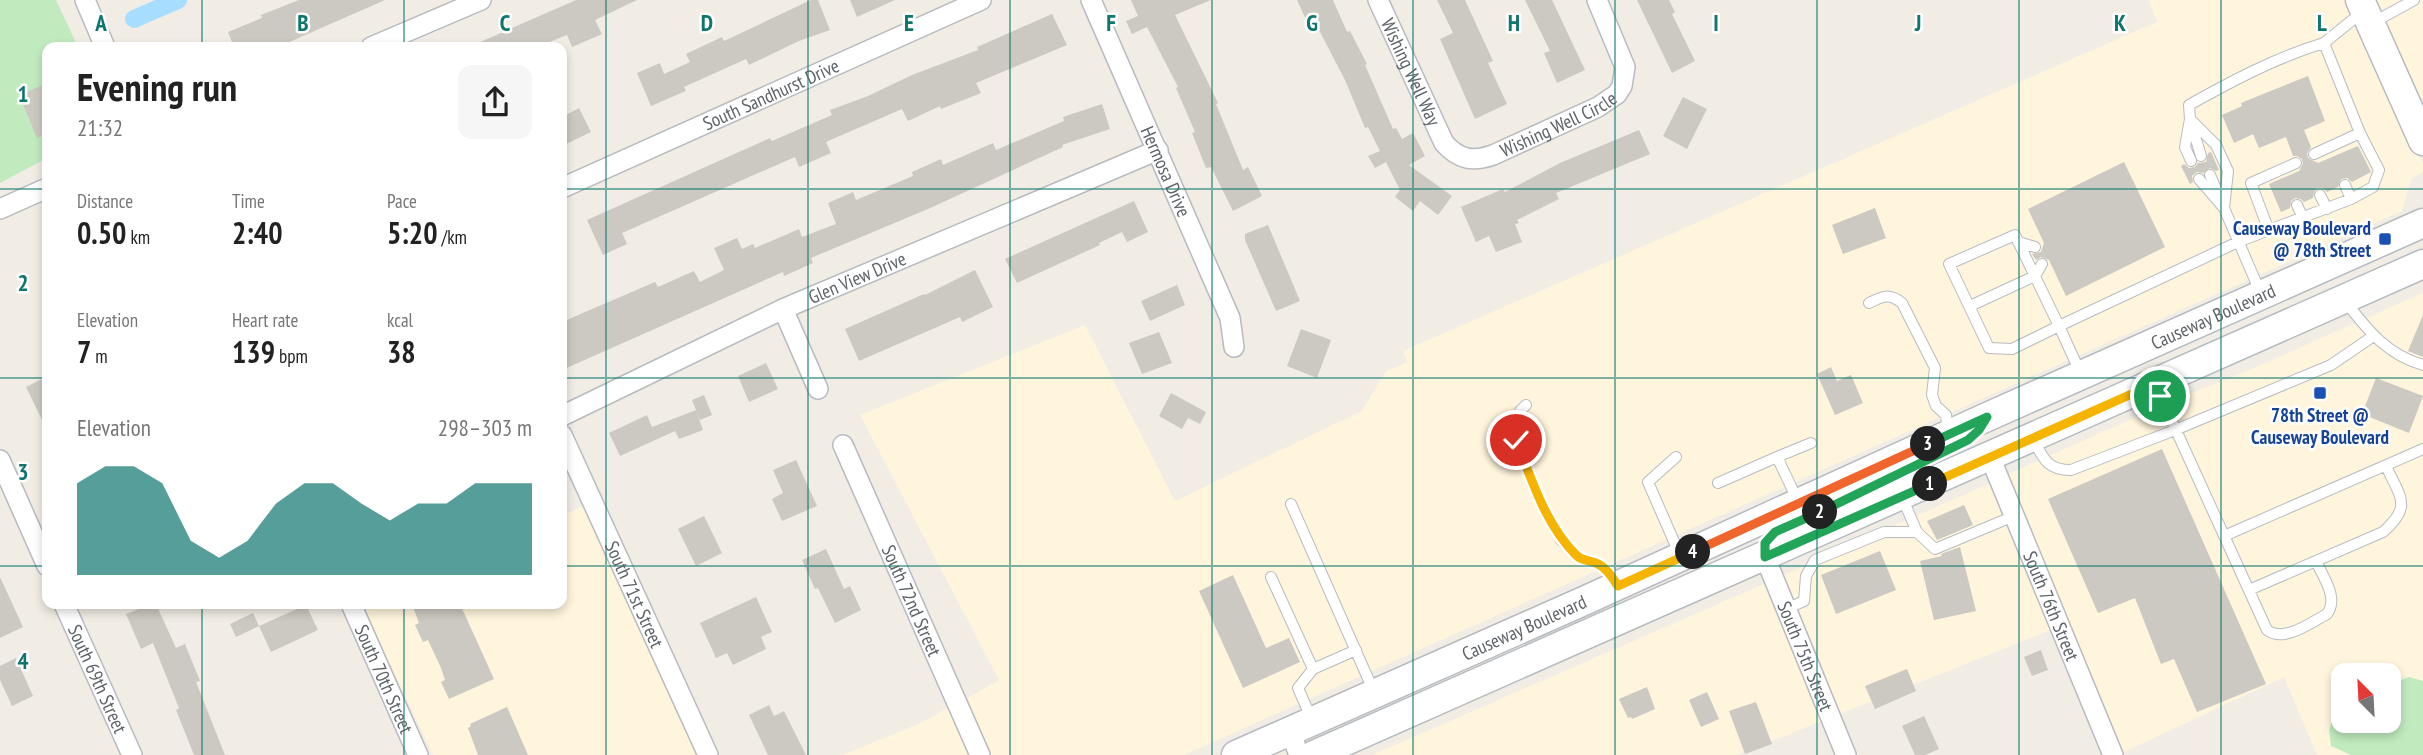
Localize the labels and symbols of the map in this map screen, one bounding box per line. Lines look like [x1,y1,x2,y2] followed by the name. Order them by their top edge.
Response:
[94,8,107,37] text: A
[297,8,309,37] text: B
[500,8,511,37] text: C
[701,8,713,37] text: D
[904,8,914,37] text: E
[1106,8,1116,37] text: F
[1306,8,1318,37] text: G
[1508,8,1520,37] text: H
[1713,8,1719,37] text: I
[1914,8,1921,37] text: J
[2114,8,2126,37] text: K
[2317,8,2327,37] text: L
[1376,14,1447,130] street label: Wishing Well Way
[699,53,843,135] street label: South Sandhurst Drive
[18,79,29,108] text: 1
[1496,86,1621,162] street label: Wishing Well Circle
[1136,122,1196,220] street label: Hermosa Drive
[2233,216,2371,262] place label: Causeway Boulevard @ 78th Street
[2377,231,2393,247] marker: Causeway Boulevard @ 78th Street
[805,246,910,309] street label: Glen View Drive
[18,268,29,297] text: 2
[2147,278,2279,355] street label: Causeway Boulevard
[2130,366,2190,426] pin
[2312,385,2328,401] marker: 78th Street @ Causeway Boulevard
[2251,403,2389,449] place label: 78th Street @ Causeway Boulevard
[1486,410,1546,470] pin
[1910,426,1946,462] pin: 3
[18,457,29,486] text: 3
[1912,466,1948,502] pin: 1
[1802,494,1838,530] pin: 2
[1676,534,1710,570] pin: 4
[600,537,670,652] street label: South 71st Street
[877,541,947,661] street label: South 72nd Street
[2018,547,2085,665] street label: South 76th Street
[1458,589,1590,665] street label: Causeway Boulevard
[1772,598,1839,715] street label: South 75th Street
[63,621,133,737] street label: South 69th Street
[350,621,419,738] street label: South 70th Street
[18,646,29,675] text: 4
[2331,663,2401,733] north arrow

